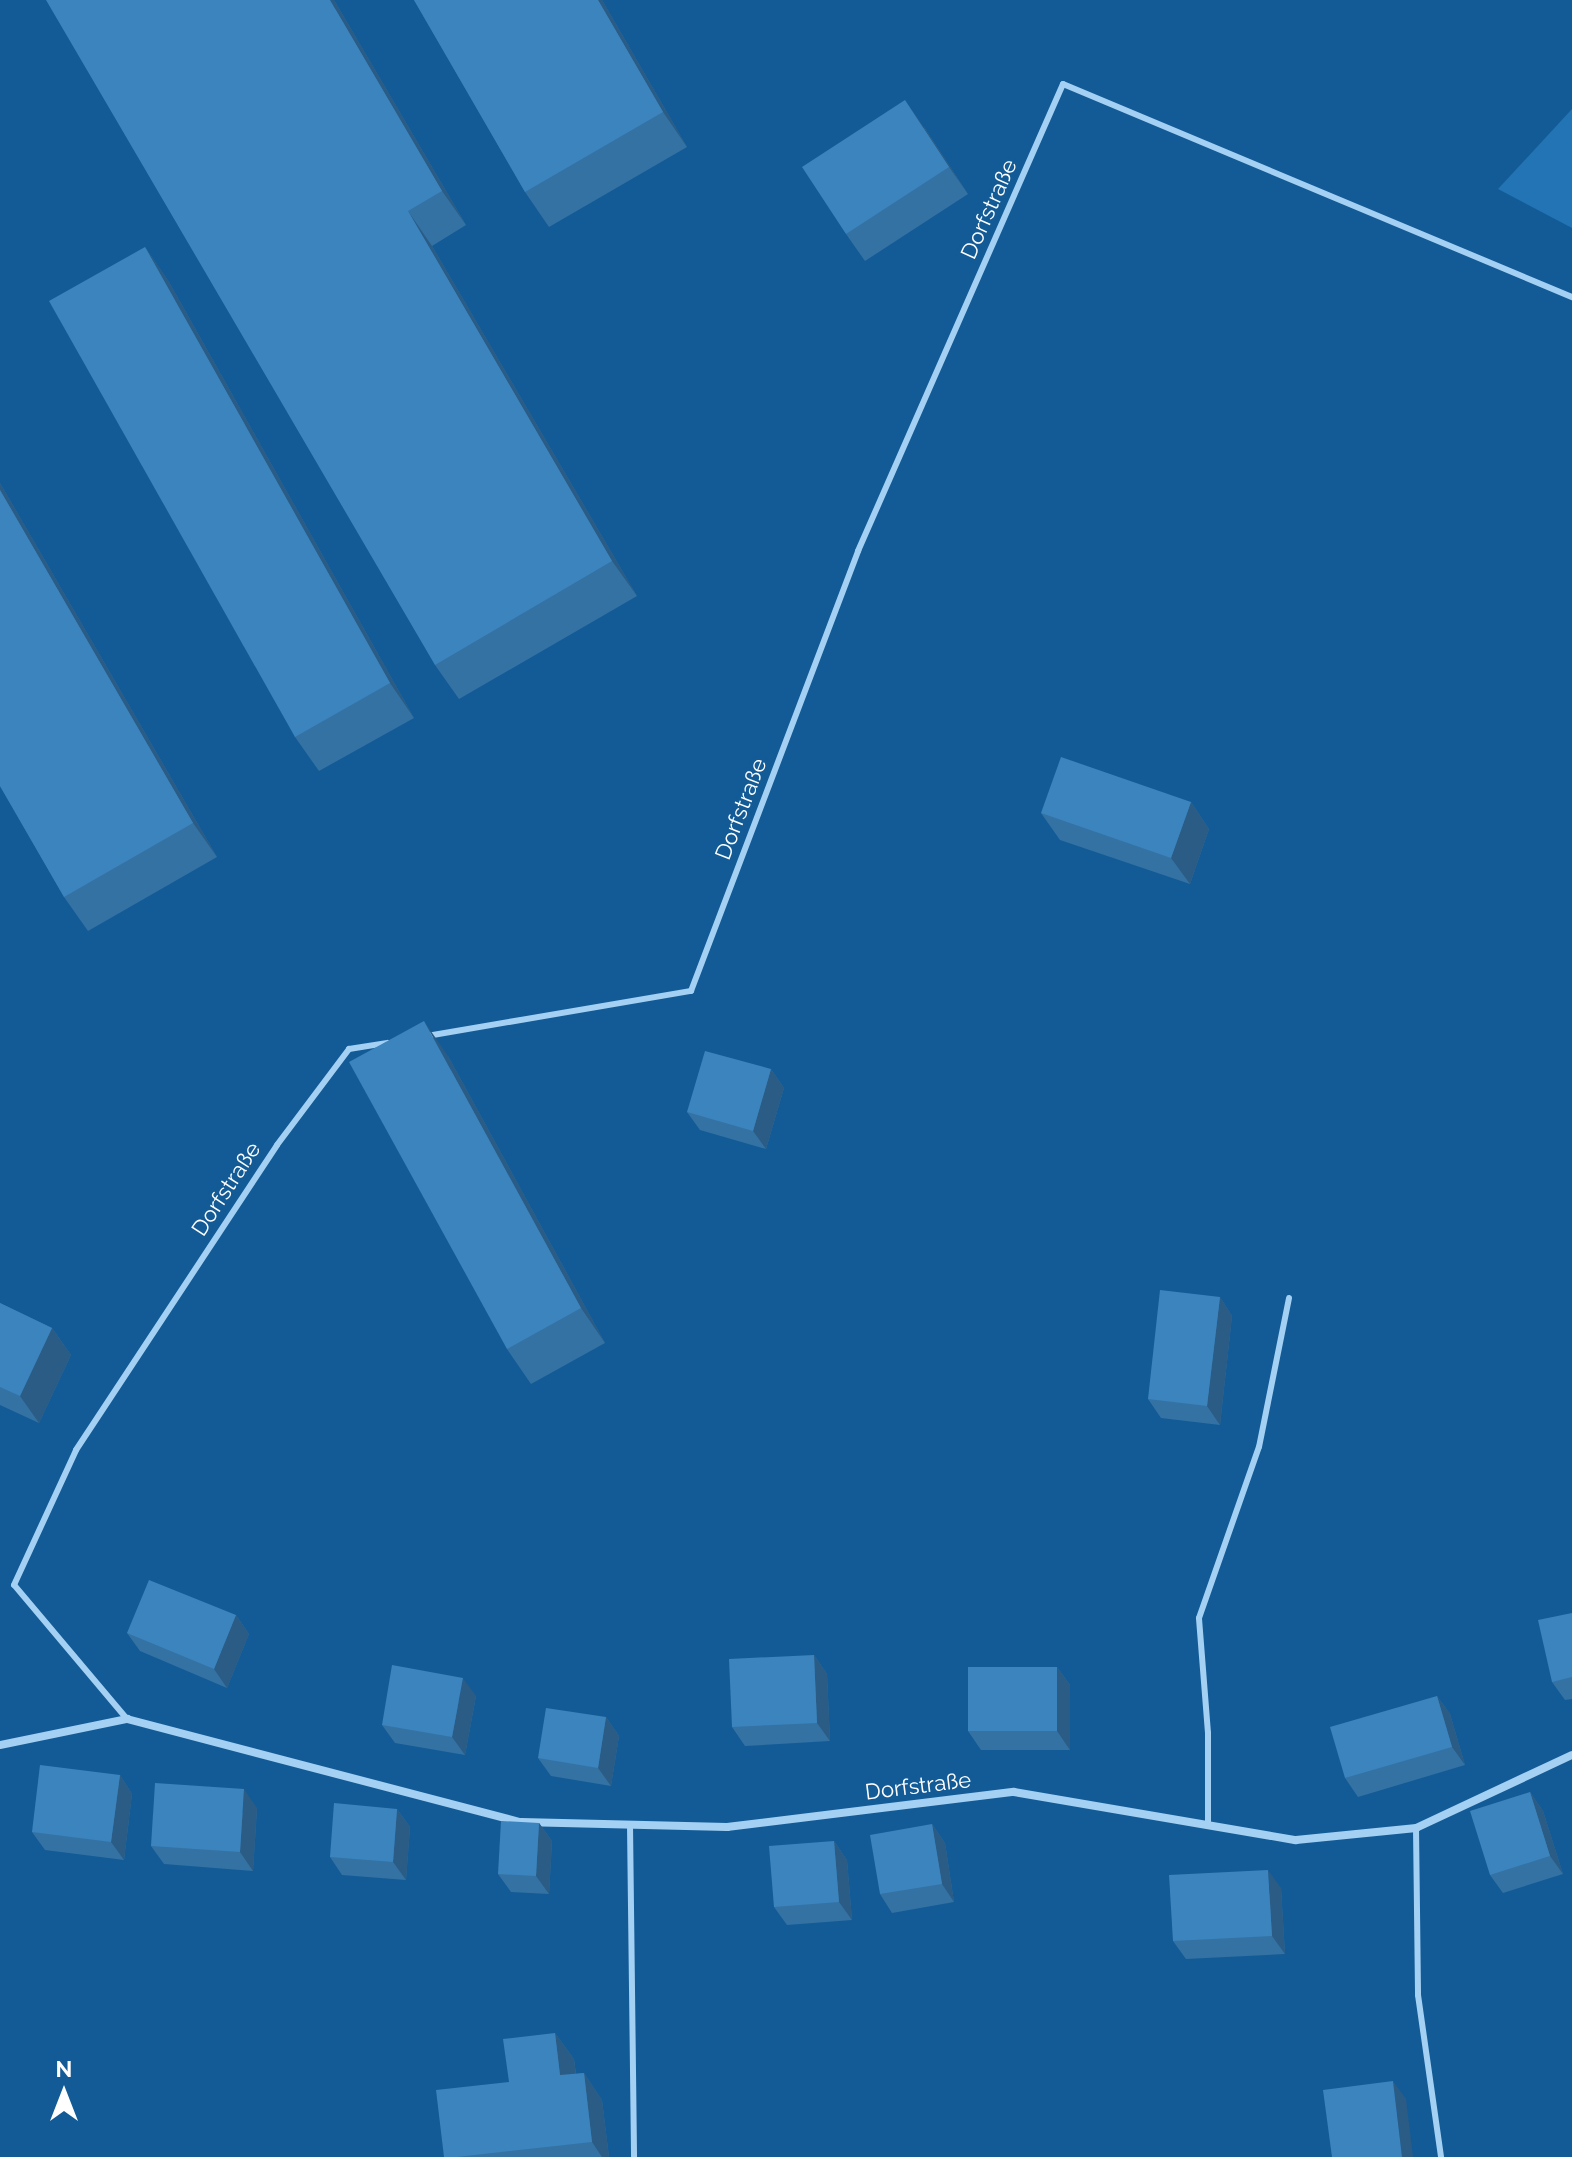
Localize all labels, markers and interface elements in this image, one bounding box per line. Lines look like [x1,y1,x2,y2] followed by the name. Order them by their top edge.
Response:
[955,155,1023,263] street label: Dorfstraße
[710,755,772,863] street label: Dorfstraße
[186,1137,266,1241] street label: Dorfstraße
[864,1766,972,1806] street label: Dorfstraße
[24,2053,104,2133] north arrow
[56,2056,72,2082] text: N

